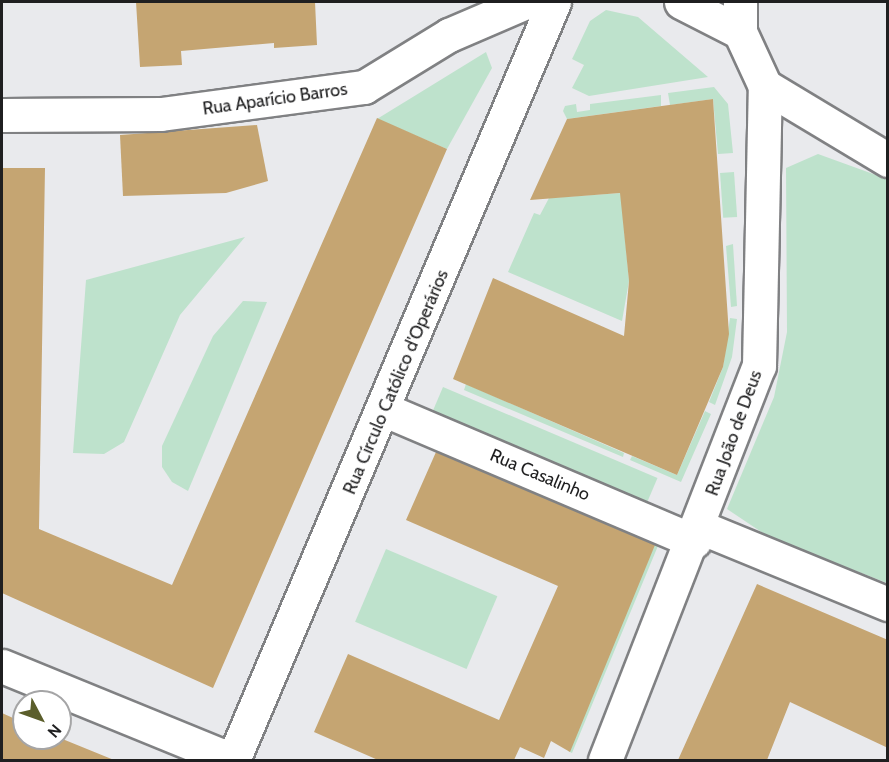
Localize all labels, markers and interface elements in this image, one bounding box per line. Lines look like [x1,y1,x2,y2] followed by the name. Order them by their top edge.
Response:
[201,78,349,120] street label: Rua Aparício Barros
[339,266,453,498] street label: Rua Círculo Católico d'Operários
[701,367,767,499] street label: Rua João de Deus
[487,444,593,506] street label: Rua Casalinho
[12,690,72,750] north arrow
[44,720,65,741] text: N

